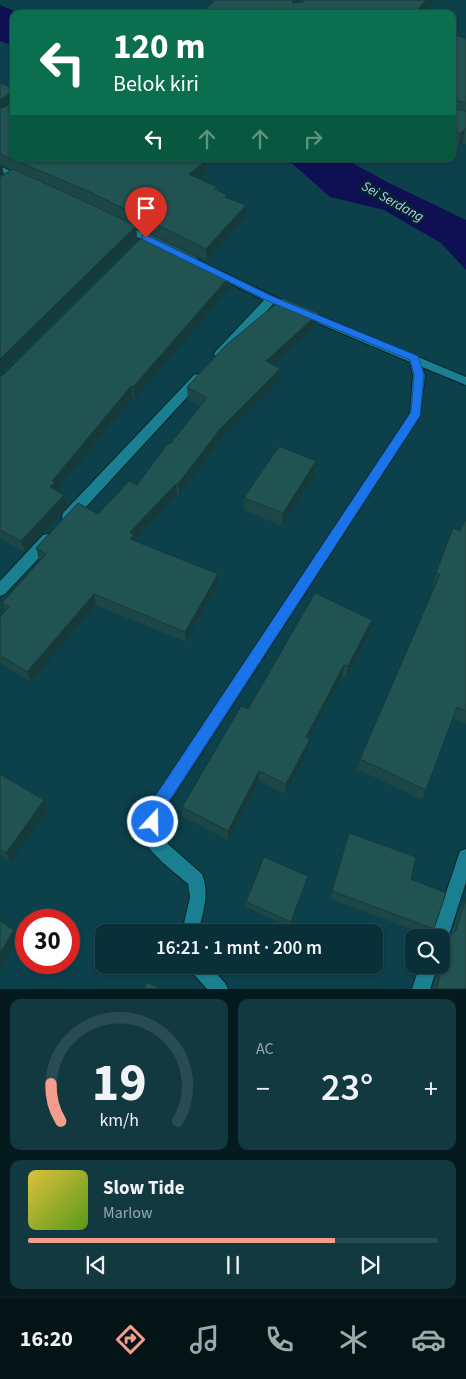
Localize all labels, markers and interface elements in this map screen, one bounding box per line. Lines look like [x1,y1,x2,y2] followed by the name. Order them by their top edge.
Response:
[113,22,205,72] text: 120 m
[30,30,95,95] icon: left
[113,68,199,100] text: Belok kiri
[140,125,168,153] icon: left
[193,125,221,153] icon: ahead
[246,125,274,153] icon: ahead
[299,125,327,153] icon: right
[358,177,427,227] water label: Sei Serdang
[125,187,167,238] pin
[132,194,160,222] icon: arrive
[126,795,178,847] position arrow
[15,909,80,974] speed limit sign: 30
[405,929,450,974] map controls
[405,929,450,974] button: search
[156,935,322,962] text: 16:21 · 1 mnt · 200 m
[256,1038,274,1060] text: AC
[92,1047,146,1121] text: 19
[321,1061,373,1115] text: 23°
[256,1069,270,1109] text: −
[424,1069,438,1109] text: +
[99,1108,139,1133] text: km/h
[103,1175,184,1202] text: Slow Tide
[103,1202,152,1224] text: Marlow
[82,1251,110,1279] icon: previous
[219,1251,247,1279] icon: pause
[356,1251,384,1279] icon: next
[113,1322,148,1357] icon: directions
[187,1322,222,1357] icon: music
[262,1322,297,1357] icon: phone
[336,1322,371,1357] icon: climate
[411,1322,446,1357] icon: car
[20,1323,73,1355] text: 16:20

